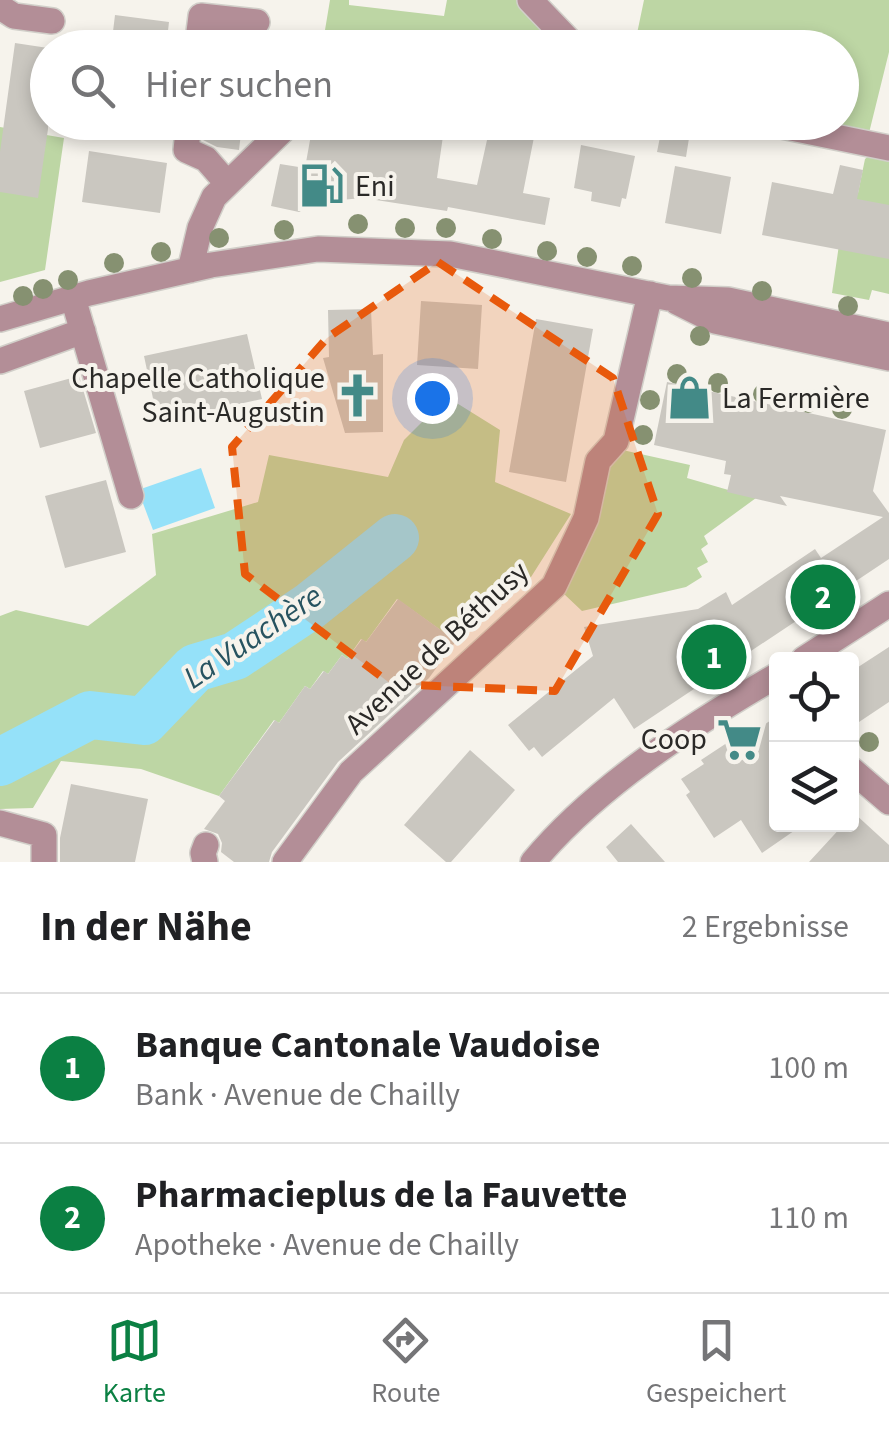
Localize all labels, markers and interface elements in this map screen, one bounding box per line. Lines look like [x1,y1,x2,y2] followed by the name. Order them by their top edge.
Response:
[30,30,859,140] search box
[65,58,120,113] icon: search
[145,58,333,112] text: Hier suchen
[298,162,346,210] fuel station icon: Eni
[355,165,395,208] place label: Eni
[71,357,325,434] place label: Chapelle Catholique Saint-Augustin
[334,371,382,419] church icon: Chapelle Catholique Saint-Augustin
[407,373,458,424] your location
[665,374,713,422] shop icon: La Fermière
[722,377,870,420] place label: La Fermière
[335,551,539,745] street label: Avenue de Béthusy
[790,560,856,634] pin: 2
[174,573,332,701] water label: La Vuachère
[682,620,746,694] pin: 1
[769,652,859,832] map controls
[769,652,859,742] button: locate
[716,715,764,763] supermarket icon: Coop
[641,718,707,761] place label: Coop
[769,742,859,832] button: layers
[40,897,252,957] text: In der Nähe
[682,904,849,950] text: 2 Ergebnisse
[135,1018,600,1072] text: Banque Cantonale Vaudoise
[64,1045,81,1091] text: 1
[768,1045,849,1091] text: 100 m
[135,1072,460,1118] text: Bank · Avenue de Chailly
[135,1168,628,1222] text: Pharmacieplus de la Fauvette
[64,1195,81,1241] text: 2
[768,1195,849,1241] text: 110 m
[135,1222,519,1268] text: Apotheke · Avenue de Chailly
[103,1313,166,1413] tab: Karte
[371,1313,440,1413] tab: Route
[646,1313,786,1413] tab: Gespeichert

